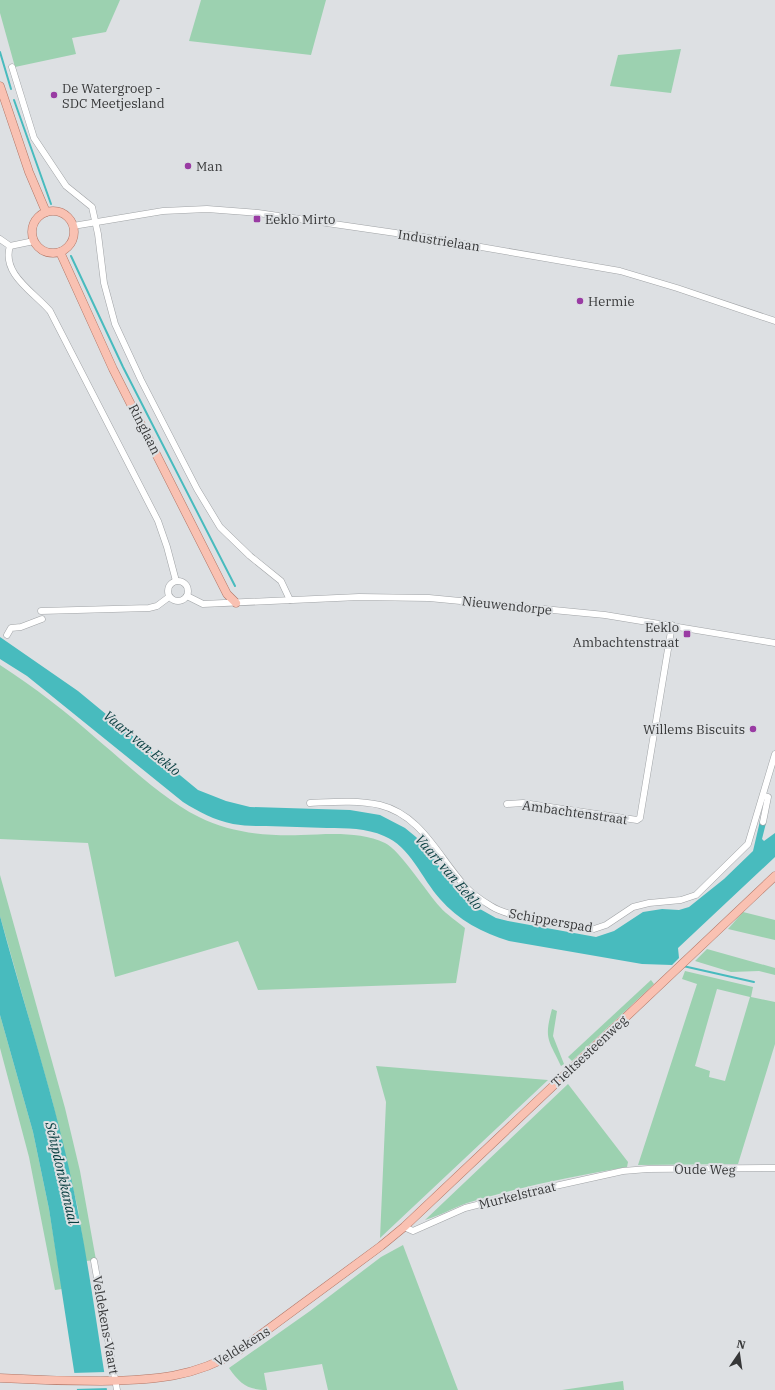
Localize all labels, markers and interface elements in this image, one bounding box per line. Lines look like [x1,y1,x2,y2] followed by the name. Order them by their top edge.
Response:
[62,80,165,112] place label: De Watergroep - SDC Meetjesland
[49,90,59,100] marker: De Watergroep - SDC Meetjesland
[196,158,223,175] place label: Man
[183,161,193,171] marker: Man
[265,211,335,228] place label: Eeklo Mirto
[252,214,262,224] marker: Eeklo Mirto
[397,226,481,255] street label: Industrielaan
[588,293,634,310] place label: Hermie
[575,296,585,306] marker: Hermie
[125,401,165,457] street label: Ringlaan
[461,592,553,619] street label: Nieuwendorpe
[573,619,679,651] place label: Eeklo Ambachtenstraat
[682,629,692,639] marker: Eeklo Ambachtenstraat
[100,706,184,780] water label: Vaart van Eeklo
[643,721,745,738] place label: Willems Biscuits
[748,724,758,734] marker: Willems Biscuits
[521,797,629,828] street label: Ambachtenstraat
[411,830,487,914] water label: Vaart van Eeklo
[508,905,594,936] street label: Schipperspad
[548,1012,631,1091] street label: Tieltsesteenweg
[41,1119,83,1227] water label: Schipdonkkanaal
[674,1160,736,1179] street label: Oude Weg
[477,1178,558,1213] street label: Murkelstraat
[88,1274,123,1376] street label: Veldekens-Vaart
[211,1323,273,1370] street label: Veldekens
[719,1334,759,1374] north arrow
[735,1336,747,1352] text: N

